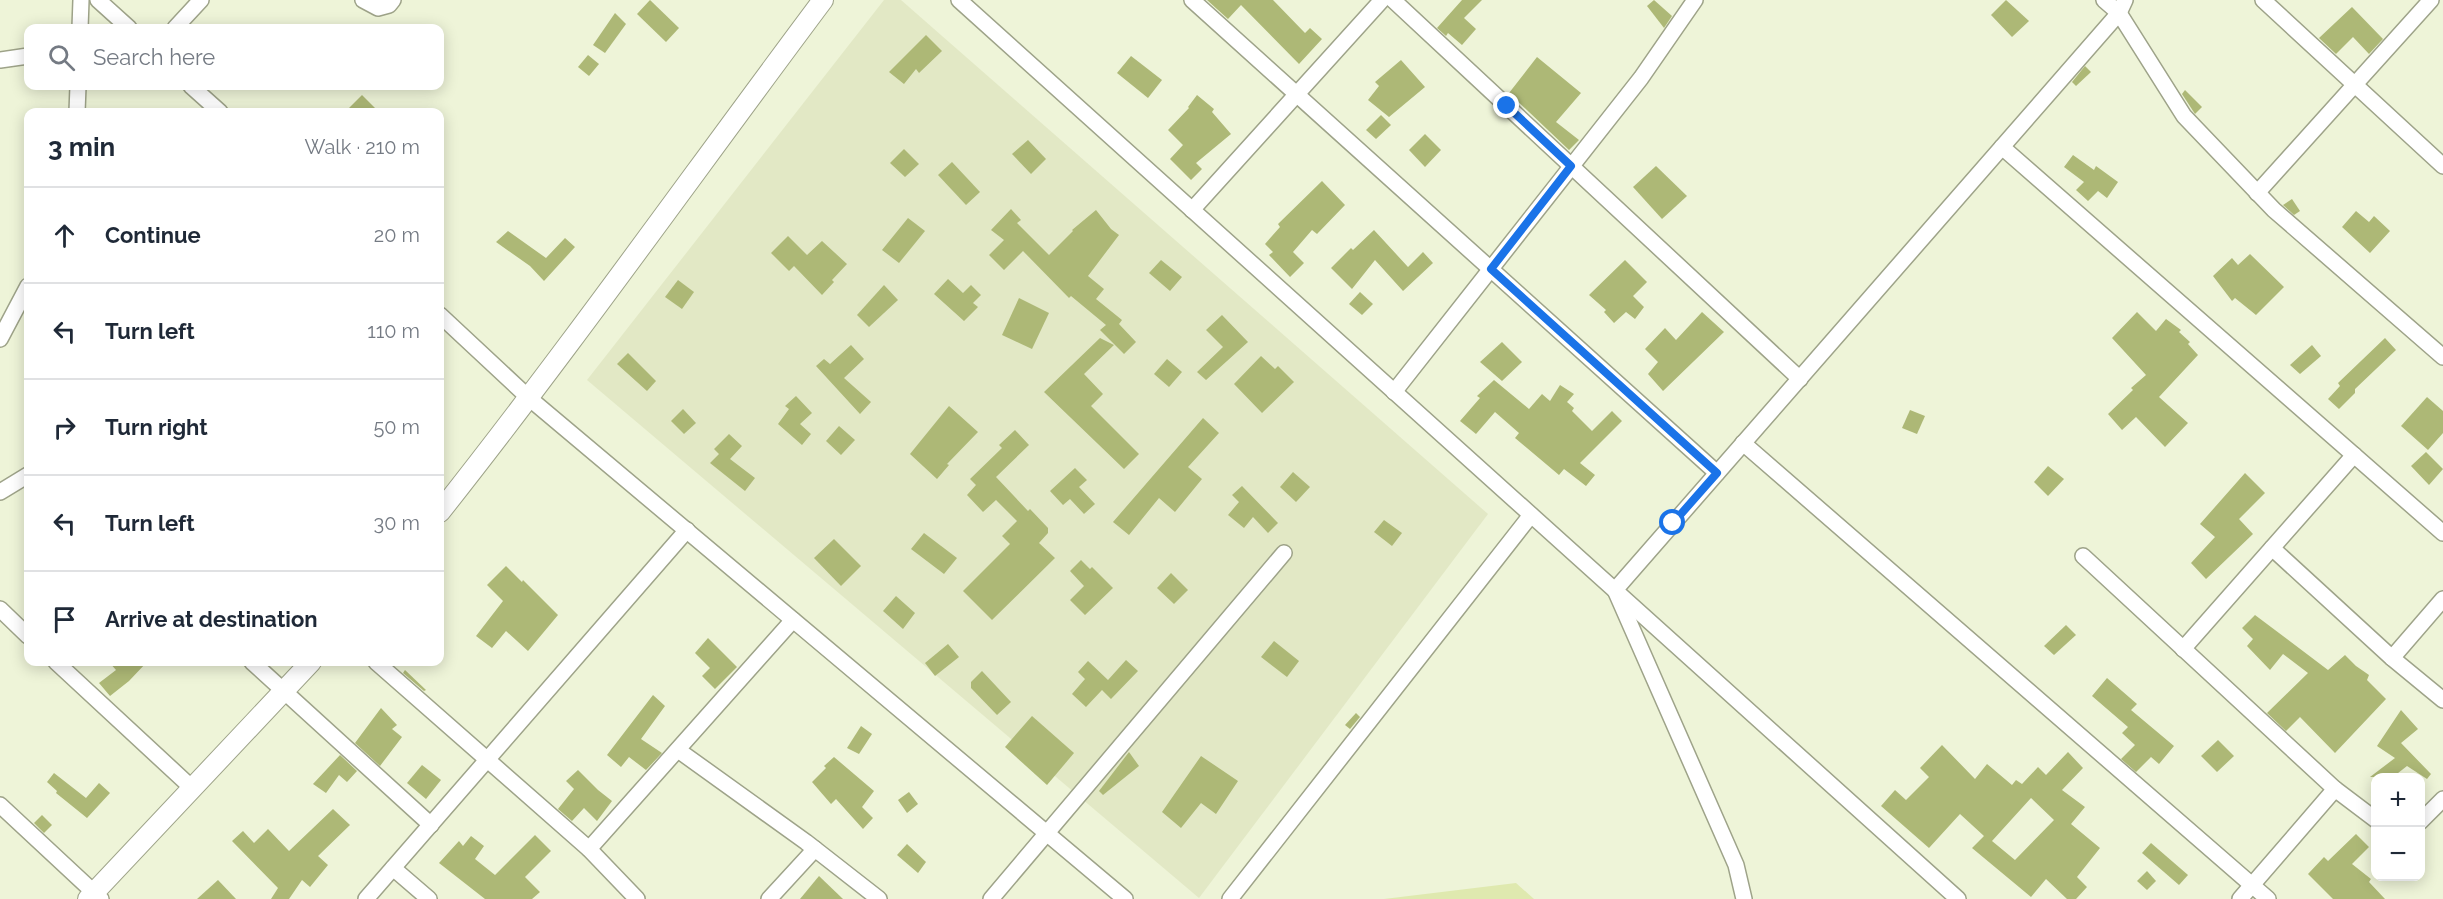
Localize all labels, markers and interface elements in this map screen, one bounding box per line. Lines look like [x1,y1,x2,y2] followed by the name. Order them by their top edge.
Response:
[24,24,444,90] search box
[45,41,78,74] icon: search
[93,44,215,70] text: Search here
[1493,92,1519,118] route end
[48,132,115,162] text: 3 min
[305,135,420,159] text: Walk · 210 m
[48,219,81,252] icon: ahead
[105,222,201,248] text: Continue
[374,223,420,247] text: 20 m
[48,315,81,348] icon: left
[105,318,195,344] text: Turn left
[367,319,420,343] text: 110 m
[48,411,81,444] icon: right
[105,414,208,440] text: Turn right
[373,415,420,439] text: 50 m
[48,507,81,540] icon: left
[1659,509,1685,535] route start
[105,510,195,536] text: Turn left
[374,511,420,535] text: 30 m
[48,603,81,636] icon: arrive
[105,606,318,632] text: Arrive at destination
[2371,773,2425,881] map controls
[2371,773,2425,827] button: +
[2371,827,2425,881] button: −

